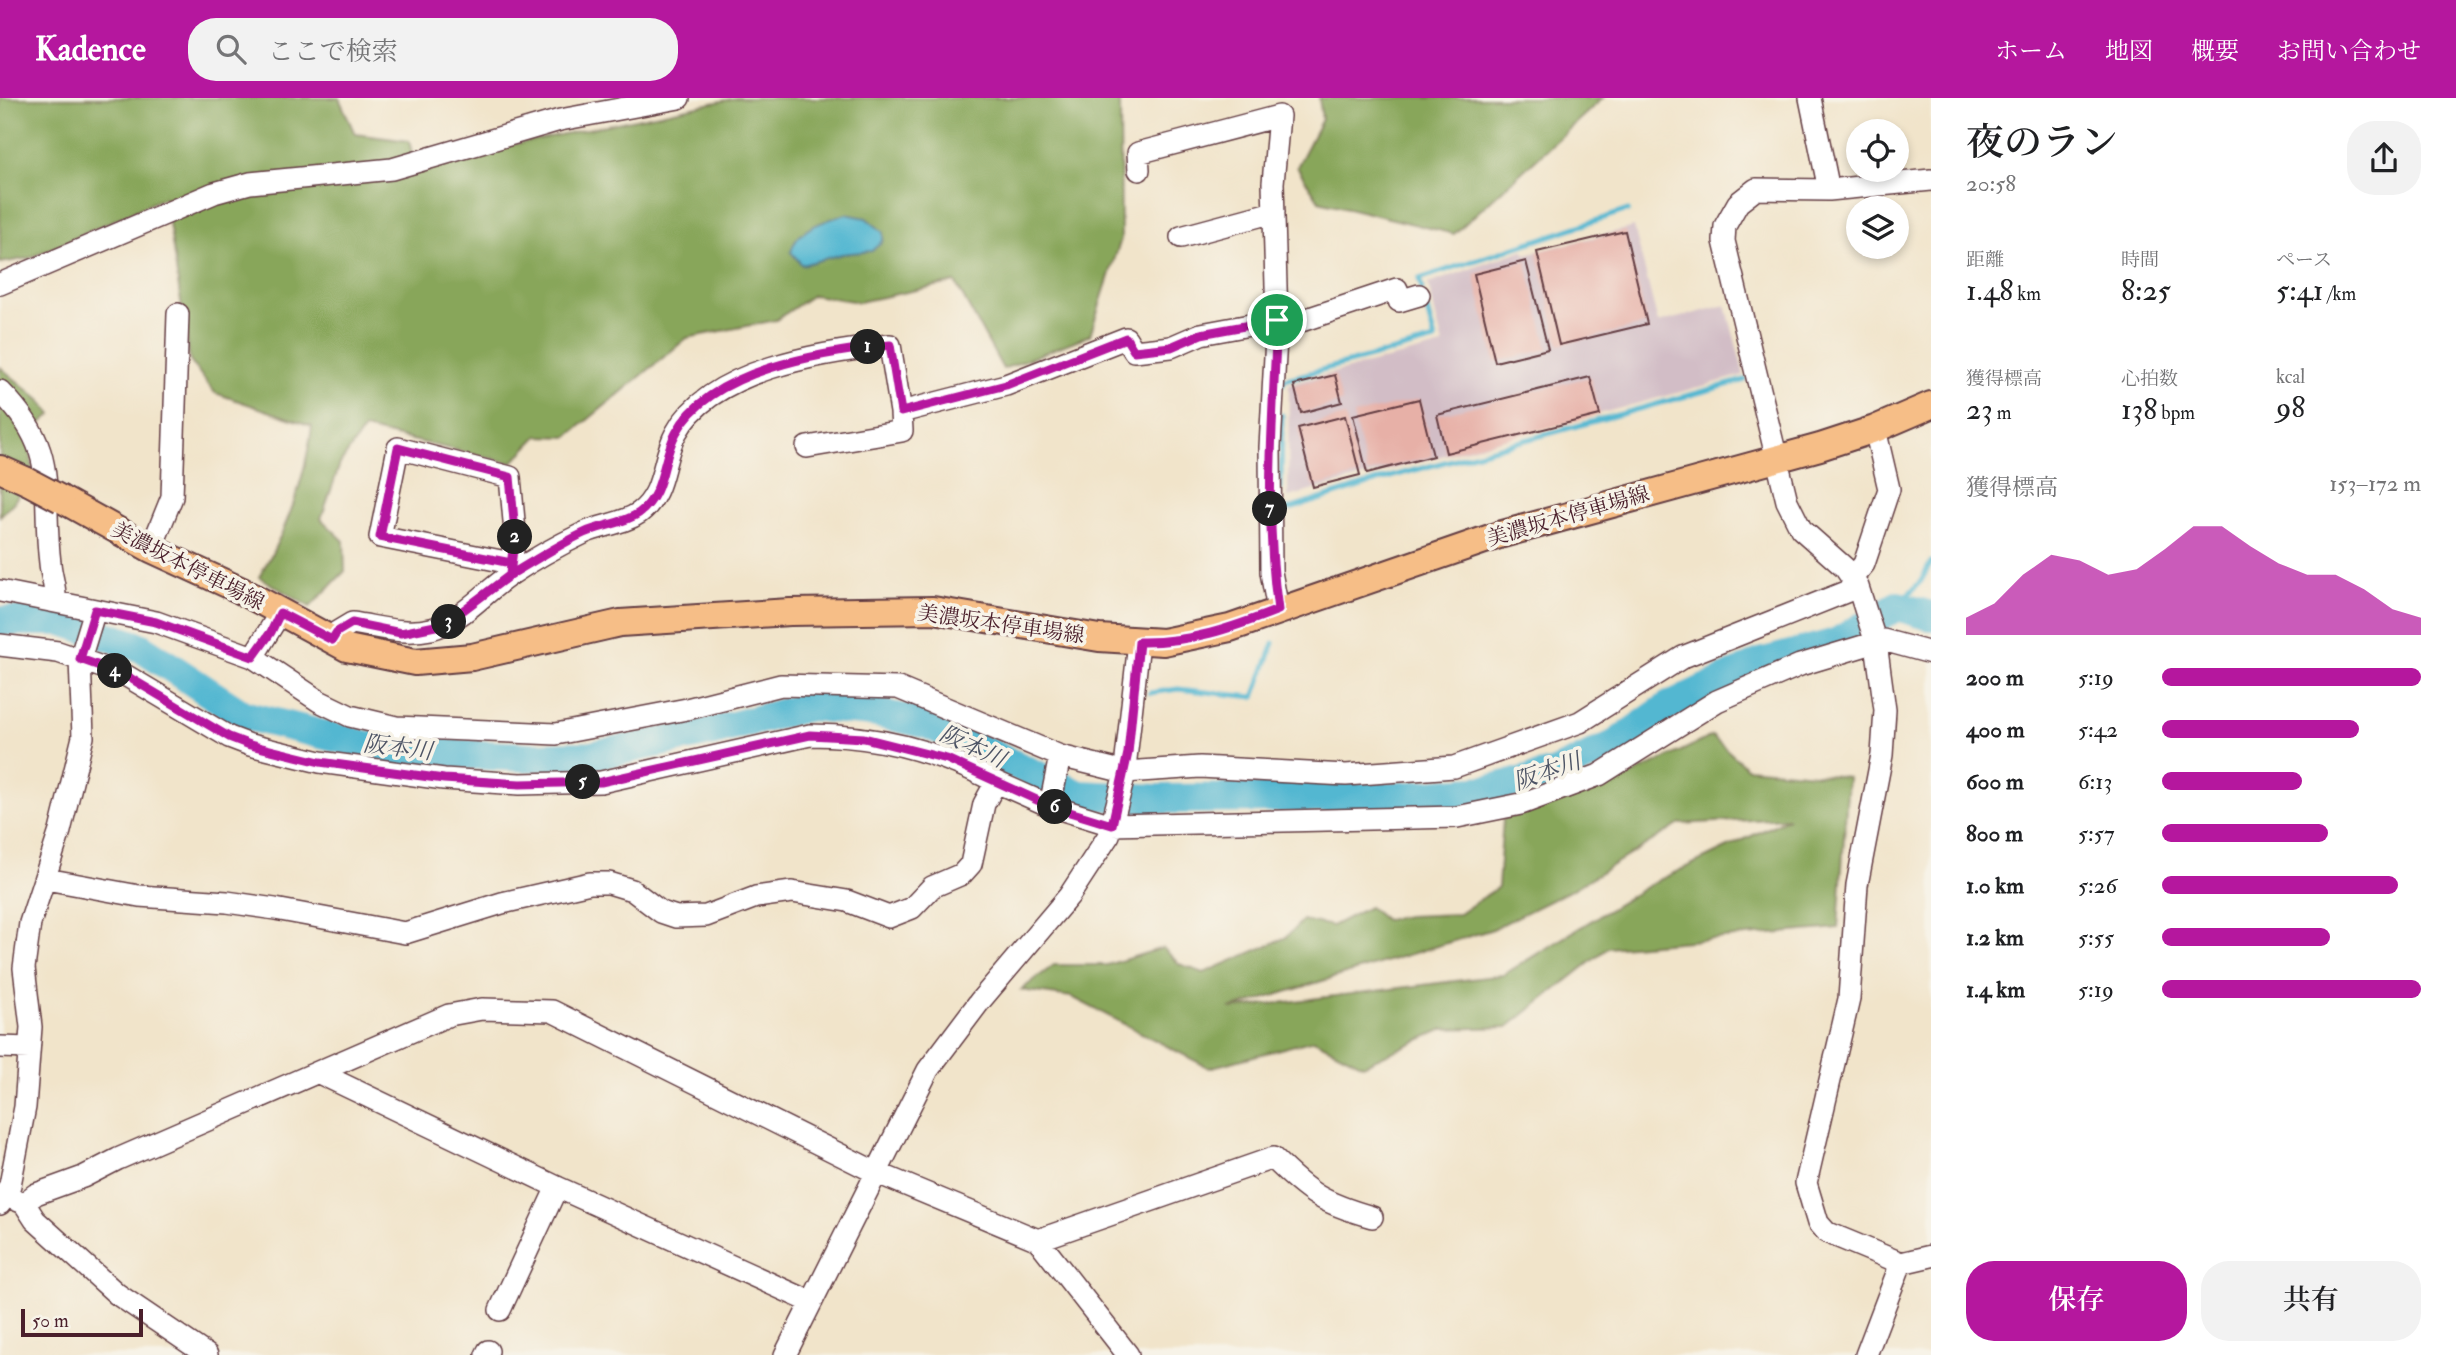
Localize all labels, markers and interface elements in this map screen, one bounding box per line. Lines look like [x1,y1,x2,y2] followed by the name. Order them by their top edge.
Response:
[188,18,678,81] search box
[35,29,146,70] text: Kadence
[212,30,250,68] icon: search
[268,36,398,68] text: ここで検索
[1995,36,2067,67] text: ホーム
[2105,36,2153,67] text: 地図
[2191,36,2239,67] text: 概要
[2277,36,2421,67] text: お問い合わせ
[1846,119,1909,259] map controls
[1846,119,1909,182] button: locate
[1966,119,2118,167] text: 夜のラン
[2347,121,2421,195] button: share
[1966,169,2016,198] text: 20:58
[1846,196,1909,259] button: layers
[1966,248,2004,272] text: 距離
[2121,248,2159,272] text: 時間
[2276,248,2332,272] text: ペース
[1966,272,2013,309] text: 1.48
[2121,272,2171,309] text: 8:25
[2276,272,2324,309] text: 5:41
[2013,282,2041,306] text: km
[2324,282,2356,306] text: /km
[1247,290,1307,350] pin
[1258,301,1296,339] icon: arrive
[850,330,886,364] pin: 1
[864,334,871,358] text: 1
[2276,365,2305,389] text: kcal
[1966,367,2042,391] text: 獲得標高
[2121,367,2178,391] text: 心拍数
[2276,389,2305,426] text: 98
[1966,391,1993,428] text: 23
[2121,391,2157,428] text: 138
[1993,401,2011,425] text: m
[2157,401,2195,425] text: bpm
[2329,469,2421,498] text: 153–172 m
[1966,473,2058,502] text: 獲得標高
[1484,480,1653,553] street label: 美濃坂本停車場線
[1252,492,1288,526] pin: 7
[1265,496,1274,520] text: 7
[107,516,269,617] street label: 美濃坂本停車場線
[498,520,532,555] pin: 2
[510,524,519,548] text: 2
[916,599,1086,650] street label: 美濃坂本停車場線
[432,604,466,640] pin: 3
[445,609,452,633] text: 3
[97,654,132,688] pin: 4
[109,658,120,682] text: 4
[1966,663,2024,692] text: 200 m
[2078,663,2114,692] text: 5:19
[1966,715,2025,744] text: 400 m
[2078,715,2118,744] text: 5:42
[935,719,1013,775] water label: 阪本川
[362,729,437,766] water label: 阪本川
[1510,746,1587,796] water label: 阪本川
[566,764,600,800] pin: 5
[1966,767,2024,796] text: 600 m
[2078,767,2112,796] text: 6:13
[578,769,587,793] text: 5
[1038,790,1072,824] pin: 6
[1050,794,1059,818] text: 6
[1966,819,2023,848] text: 800 m
[2078,819,2114,848] text: 5:57
[1966,871,2024,900] text: 1.0 km
[2078,871,2117,900] text: 5:26
[1966,923,2024,952] text: 1.2 km
[2078,923,2114,952] text: 5:55
[1966,975,2025,1004] text: 1.4 km
[2078,975,2114,1004] text: 5:19
[1966,1261,2187,1341] button: 保存
[2201,1261,2421,1341] button: 共有
[21,1306,144,1338] scale bar
[32,1309,69,1333] text: 50 m

